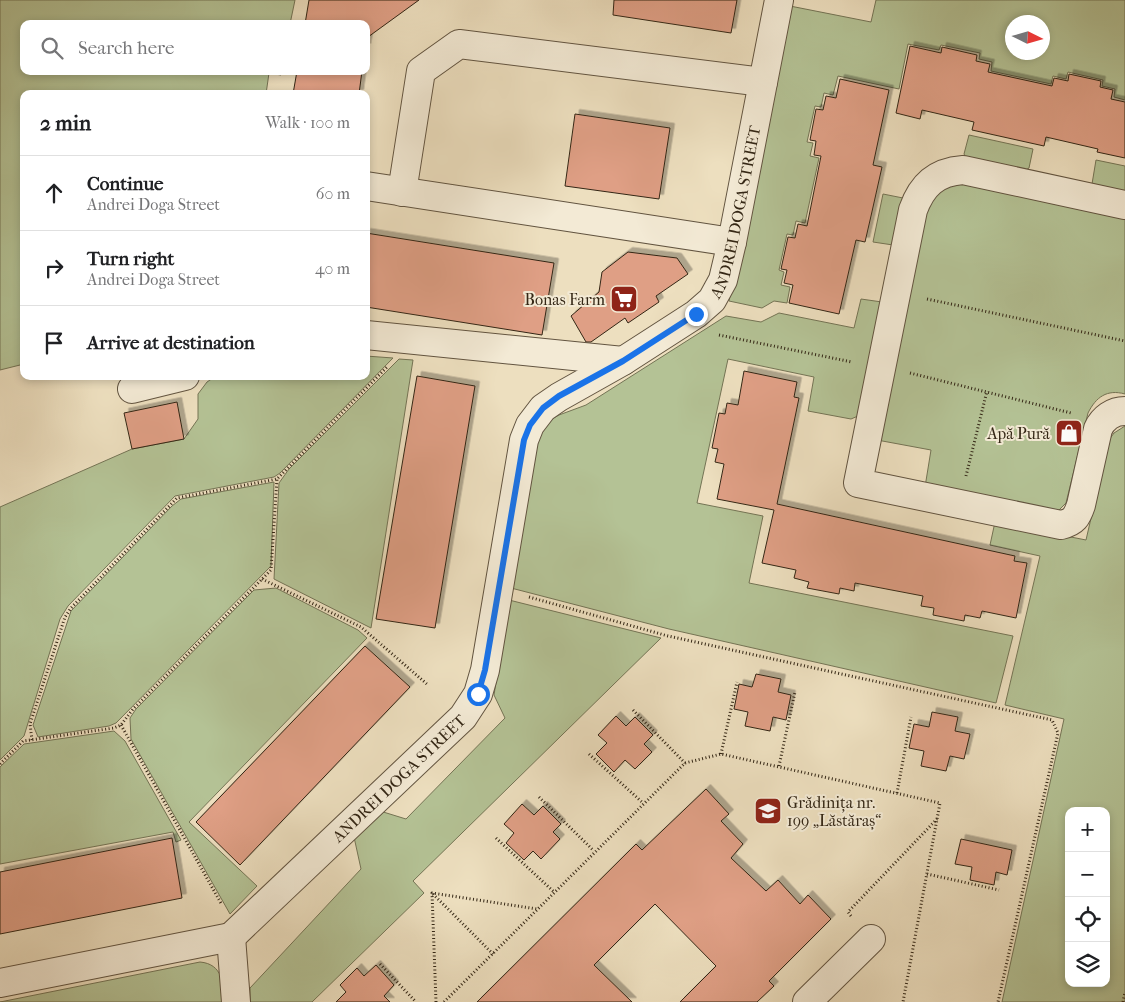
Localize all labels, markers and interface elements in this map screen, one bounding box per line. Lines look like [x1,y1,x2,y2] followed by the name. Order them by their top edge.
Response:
[1005,15,1050,60] north arrow
[20,20,370,75] search box
[38,34,66,62] icon: search
[78,37,174,59] text: Search here
[40,111,91,135] text: 2 min
[265,113,350,132] text: Walk · 100 m
[705,124,764,302] street label: ANDREI DOGA STREET
[87,173,163,195] text: Continue
[40,179,68,207] icon: ahead
[316,184,350,203] text: 60 m
[87,195,220,214] text: Andrei Doga Street
[87,248,174,270] text: Turn right
[40,254,68,282] icon: right
[315,259,350,278] text: 40 m
[87,270,220,289] text: Andrei Doga Street
[609,284,639,314] supermarket icon: Bonas Farm
[525,290,606,309] place label: Bonas Farm
[685,303,708,326] route end
[40,329,68,357] icon: arrive
[87,332,255,354] text: Arrive at destination
[1054,418,1084,448] shop icon: Apă Pură
[986,424,1051,443] place label: Apă Pură
[467,683,490,706] route start
[327,710,469,846] street label: ANDREI DOGA STREET
[787,793,881,830] place label: Grădinița nr. 199 „Lăstăraș“
[753,796,783,826] school or university icon: Grădinița nr. 199 „Lăstăraș“
[1065,807,1110,987] map controls
[1065,807,1110,852] button: +
[1065,852,1110,897] button: −
[1065,897,1110,942] button: locate
[1065,942,1110,987] button: layers

